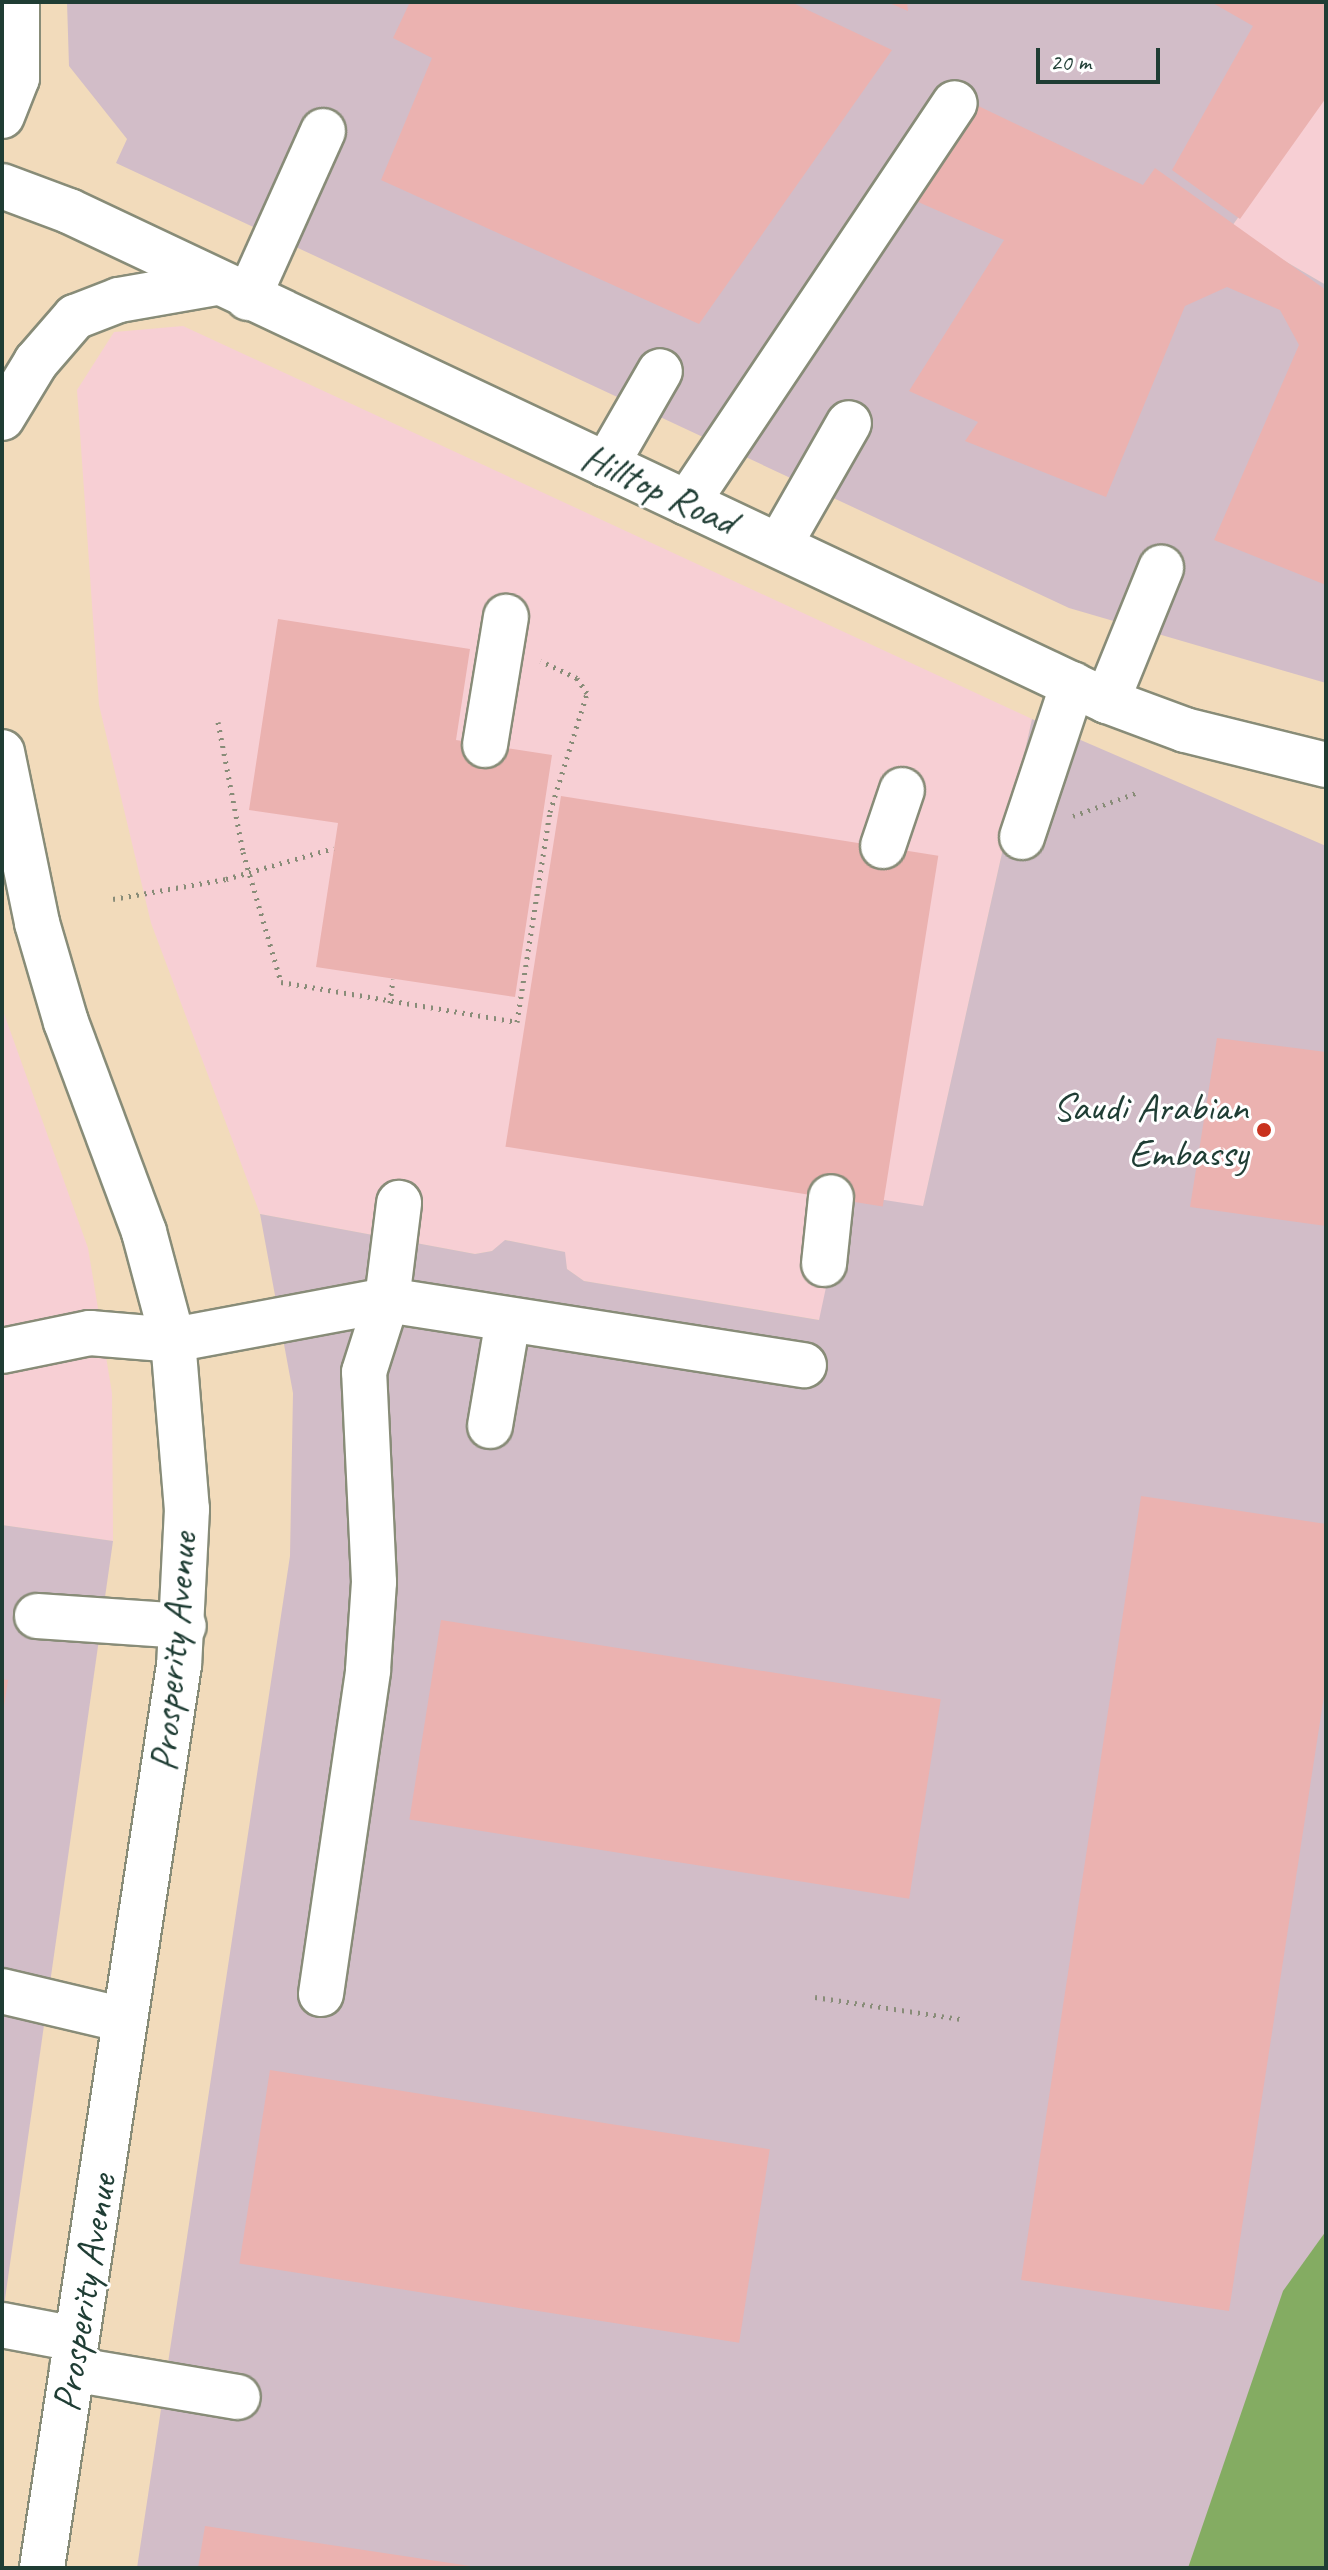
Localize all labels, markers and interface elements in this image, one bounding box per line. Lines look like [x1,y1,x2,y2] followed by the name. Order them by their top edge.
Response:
[1040,32,1164,82] scale bar
[1050,47,1091,77] text: 20 m
[575,433,743,545] street label: Hilltop Road
[1053,1083,1248,1177] place label: Saudi Arabian Embassy
[1255,1121,1273,1139] marker: Saudi Arabian Embassy
[139,1531,207,1773] street label: Prosperity Avenue
[42,2171,126,2415] street label: Prosperity Avenue

